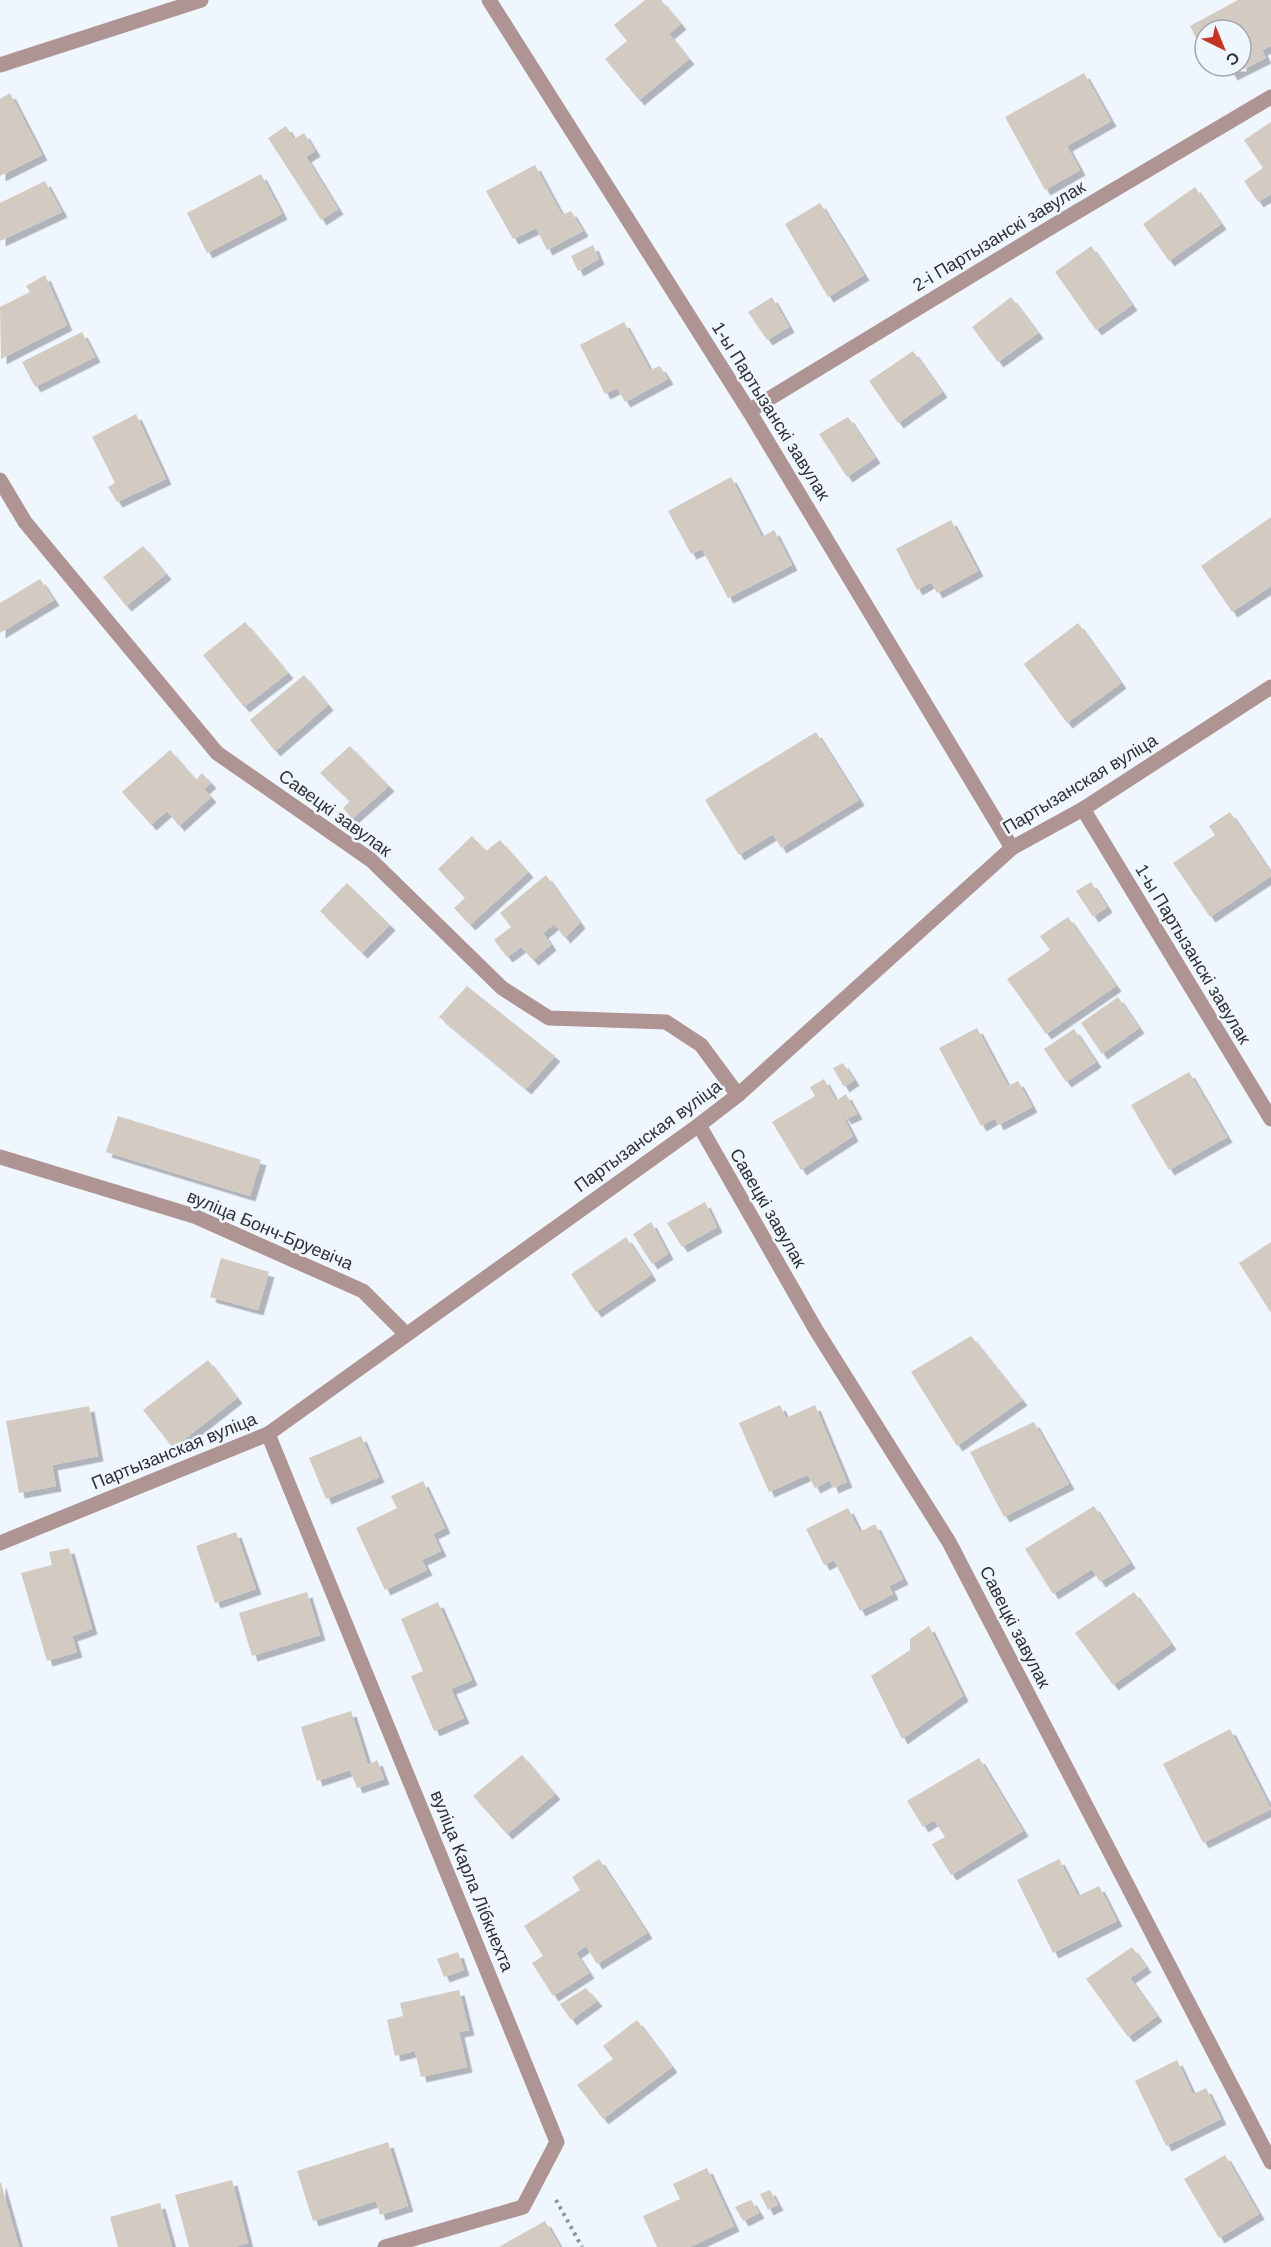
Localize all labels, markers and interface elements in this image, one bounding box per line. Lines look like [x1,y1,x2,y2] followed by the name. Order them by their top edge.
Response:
[1193,18,1253,78] north arrow
[1223,48,1243,69] text: С
[909,177,1089,295] street label: 2-і Партызанскі завулак
[708,318,834,504] street label: 1-ы Партызанскі завулак
[999,729,1162,838] street label: Партызанская вуліца
[275,765,395,861] street label: Савецкі завулак
[1131,860,1255,1048] street label: 1-ы Партызанскі завулак
[571,1075,726,1196] street label: Партызанская вуліца
[726,1145,810,1271] street label: Савецкі завулак
[184,1186,357,1274] street label: вуліца Бонч-Бруевіча
[88,1408,261,1493] street label: Партызанская вуліца
[976,1563,1054,1691] street label: Савецкі завулак
[427,1788,518,1975] street label: вуліца Карла Лібкнехта

